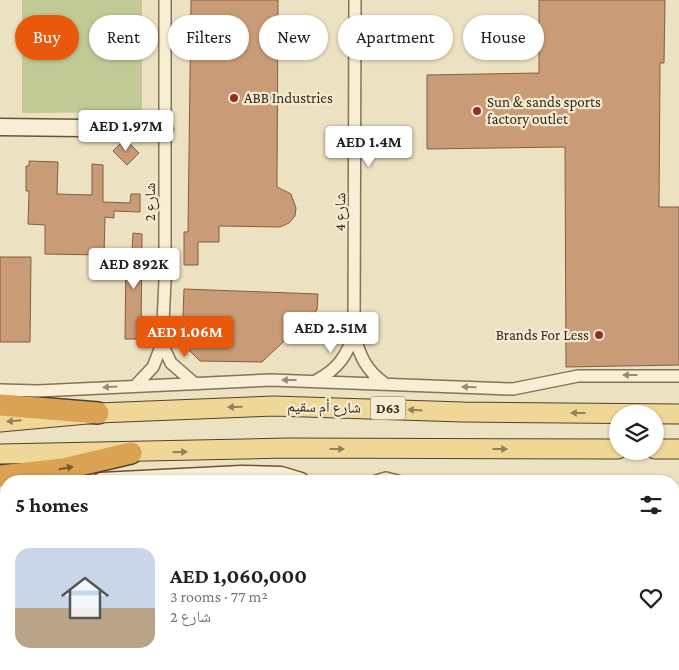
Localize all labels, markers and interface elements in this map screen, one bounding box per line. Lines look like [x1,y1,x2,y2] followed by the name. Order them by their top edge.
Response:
[15,15,79,60] chip: Buy
[89,15,158,60] chip: Rent
[168,15,249,60] chip: Filters
[259,15,328,60] chip: New
[338,15,453,60] chip: Apartment
[463,15,544,60] chip: House
[244,90,333,106] place label: ABB Industries
[228,92,240,104] marker: ABB Industries
[487,94,601,128] place label: Sun & sands sports factory outlet
[471,105,483,117] marker: Sun & sands sports factory outlet
[69,110,183,152] pin: AED 1.97M
[89,117,163,134] text: AED 1.97M
[317,126,421,168] pin: AED 1.4M
[336,133,402,150] text: AED 1.4M
[142,183,160,221] street label: شارع 2
[332,192,350,232] street label: شارع 4
[82,248,186,290] pin: AED 892K
[100,255,168,272] text: AED 892K
[274,312,388,354] pin: AED 2.51M
[128,316,242,358] pin: AED 1.06M
[294,319,368,336] text: AED 2.51M
[147,323,223,340] text: AED 1.06M
[496,327,589,343] place label: Brands For Less
[593,329,605,341] marker: Brands For Less
[622,372,638,380] one-way arrow
[281,376,297,384] one-way arrow
[101,383,117,391] one-way arrow
[461,383,477,391] one-way arrow
[370,396,406,419] road number: D63
[287,398,361,418] street label: شارع أم سقيم
[227,404,243,412] one-way arrow
[407,405,423,413] one-way arrow
[609,405,664,460] map controls
[609,405,664,460] button: layers
[570,409,586,417] one-way arrow
[6,417,22,425] one-way arrow
[329,445,345,453] one-way arrow
[492,445,508,453] one-way arrow
[172,447,188,455] one-way arrow
[58,464,74,472] one-way arrow
[637,491,665,519] icon: filters
[15,493,88,517] text: 5 homes
[170,564,307,588] text: AED 1,060,000
[55,568,115,628] icon: home
[637,584,665,612] icon: heart
[170,588,268,605] text: 3 rooms · 77 m²
[170,608,211,625] text: شارع 2

